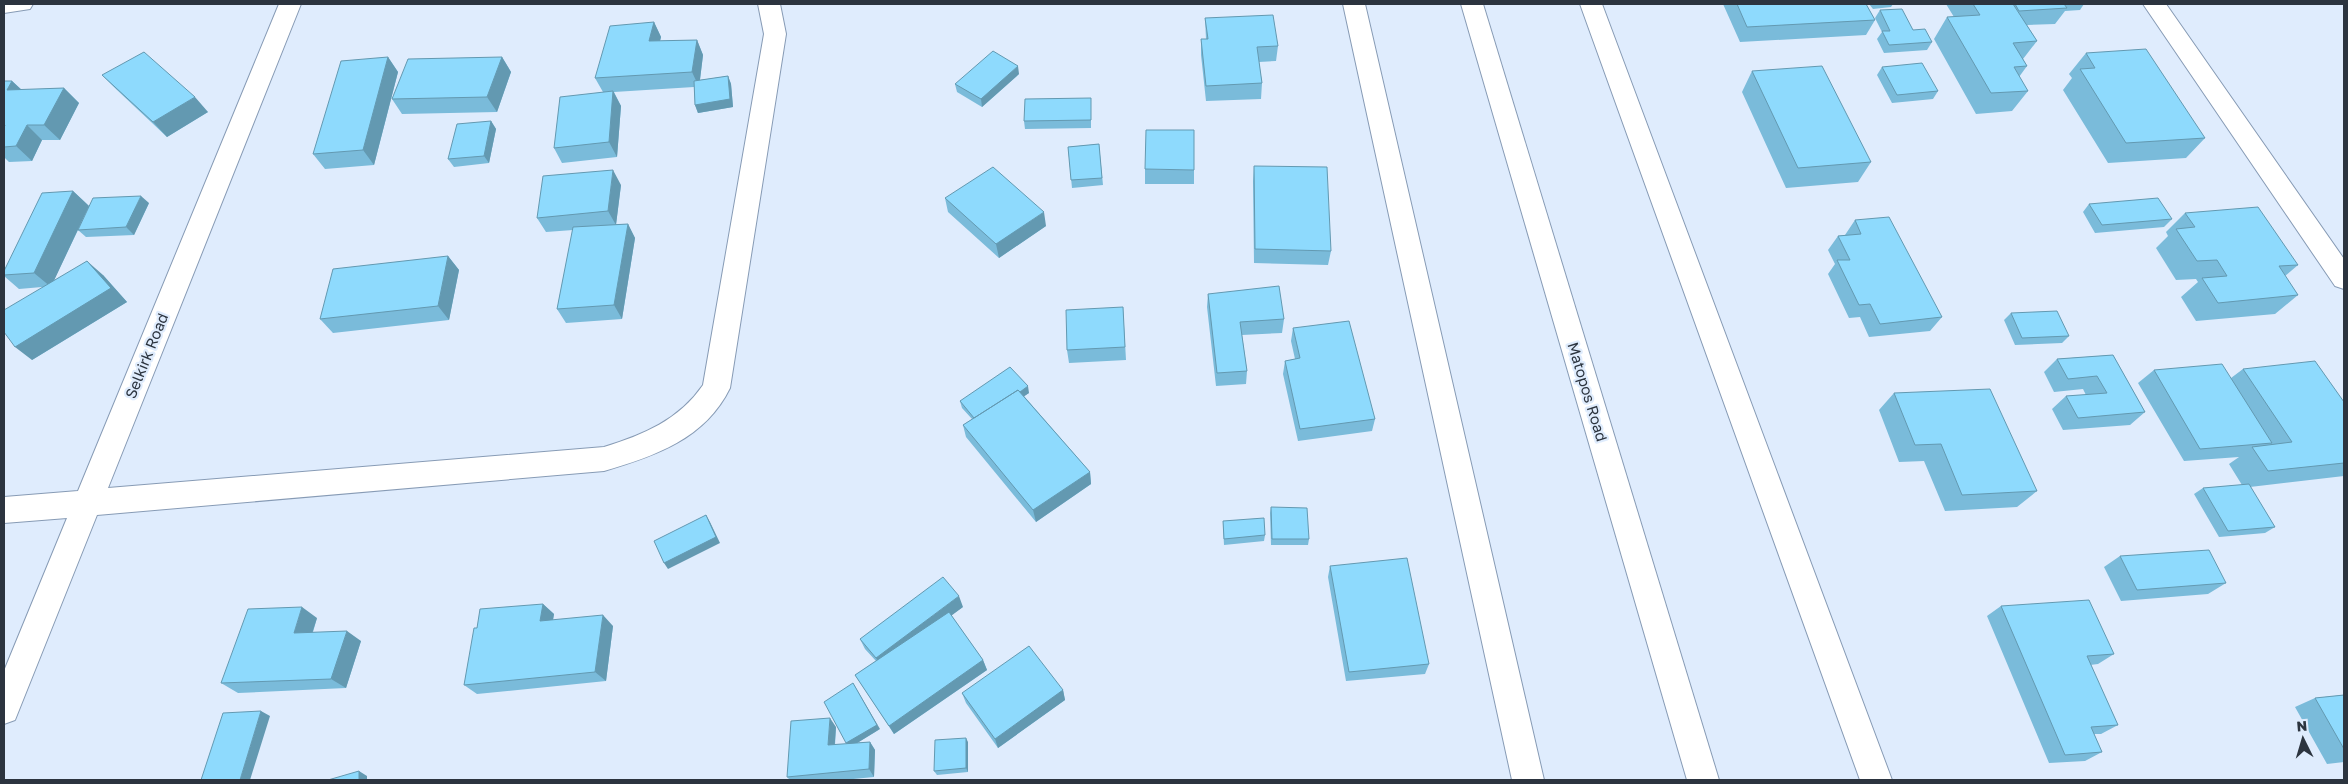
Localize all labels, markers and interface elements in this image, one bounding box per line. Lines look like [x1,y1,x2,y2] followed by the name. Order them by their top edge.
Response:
[121,310,171,401] street label: Selkirk Road
[1564,340,1612,444] street label: Matopos Road
[2278,714,2328,764] north arrow
[2296,717,2308,734] text: N

